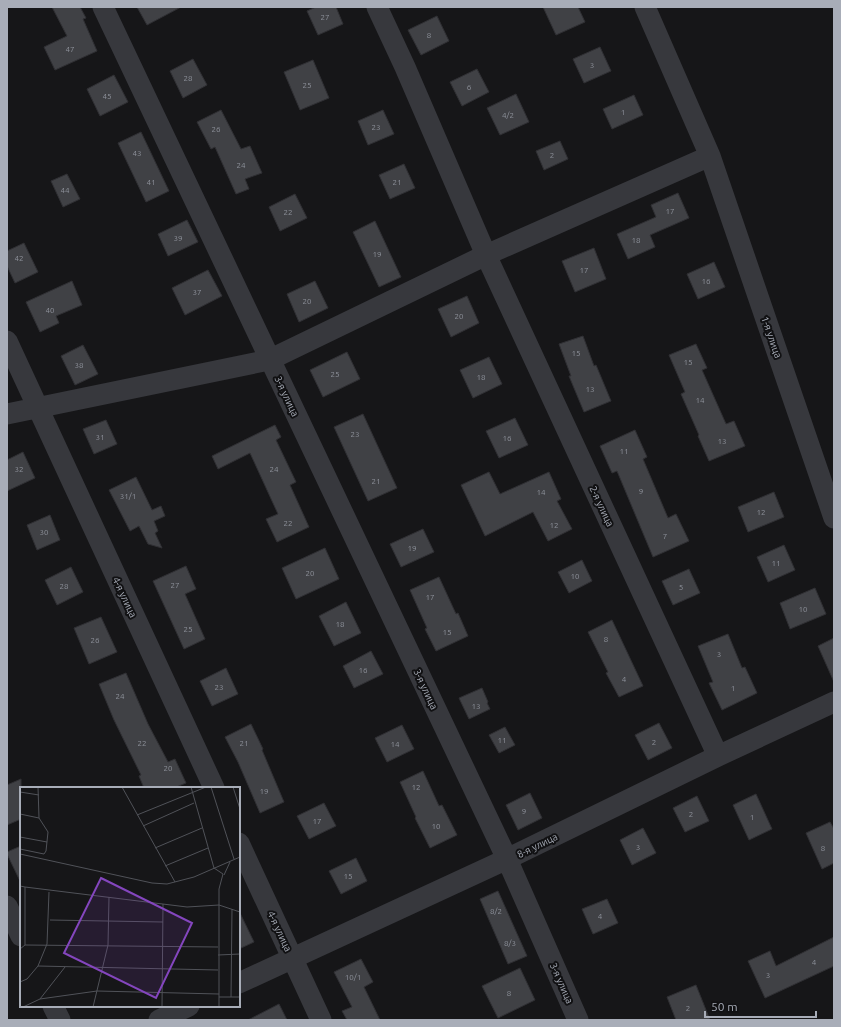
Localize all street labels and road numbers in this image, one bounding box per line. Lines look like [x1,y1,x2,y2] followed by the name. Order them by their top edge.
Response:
[759,315,784,360] street label: 1-я улица
[272,374,301,418] street label: 3-я улица
[587,484,616,528] street label: 2-я улица
[110,575,139,619] street label: 4-я улица
[411,667,440,711] street label: 3-я улица
[515,831,559,860] street label: 8-я улица
[265,909,294,953] street label: 4-я улица
[548,961,575,1005] street label: 3-я улица

